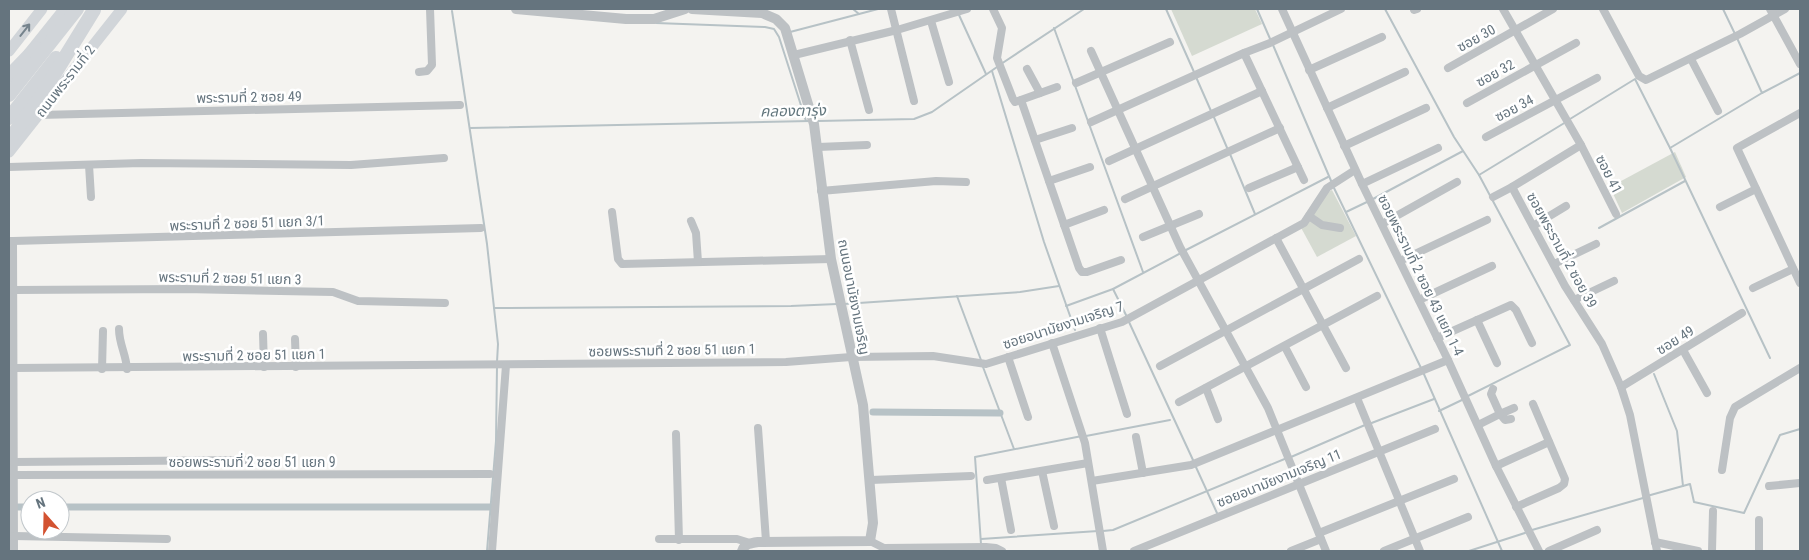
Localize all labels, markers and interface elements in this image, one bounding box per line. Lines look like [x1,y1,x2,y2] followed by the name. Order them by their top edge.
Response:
[1454,21,1498,55] street label: ซอย 30
[20,24,31,37] one-way arrow
[30,41,98,120] street label: ถนนพระรามที่ 2
[1473,56,1517,90] street label: ซอย 32
[196,86,302,106] street label: พระรามที่ 2 ซอย 49
[1492,91,1536,125] street label: ซอย 34
[760,101,827,121] water label: คลองตารุ่ง
[1593,152,1625,196] street label: ซอย 41
[1524,188,1602,311] street label: ซอยพระรามที่ 2 ซอย 39
[1375,191,1469,358] street label: ซอยพระรามที่ 2 ซอย 43 แยก 1-4
[169,210,325,234] street label: พระรามที่ 2 ซอย 51 แยก 3/1
[835,238,873,356] street label: ถนนอนามัยงามเจริญ
[158,267,302,287] street label: พระรามที่ 2 ซอย 51 แยก 3
[1001,298,1125,352] street label: ซอยอนามัยงามเจริญ 7
[1653,322,1697,358] street label: ซอย 49
[588,339,756,359] street label: ซอยพระรามที่ 2 ซอย 51 แยก 1
[182,344,326,364] street label: พระรามที่ 2 ซอย 51 แยก 1
[1214,446,1344,510] street label: ซอยอนามัยงามเจริญ 11
[168,452,336,470] street label: ซอยพระรามที่ 2 ซอย 51 แยก 9
[20,490,70,540] north arrow
[34,494,47,512] text: N

